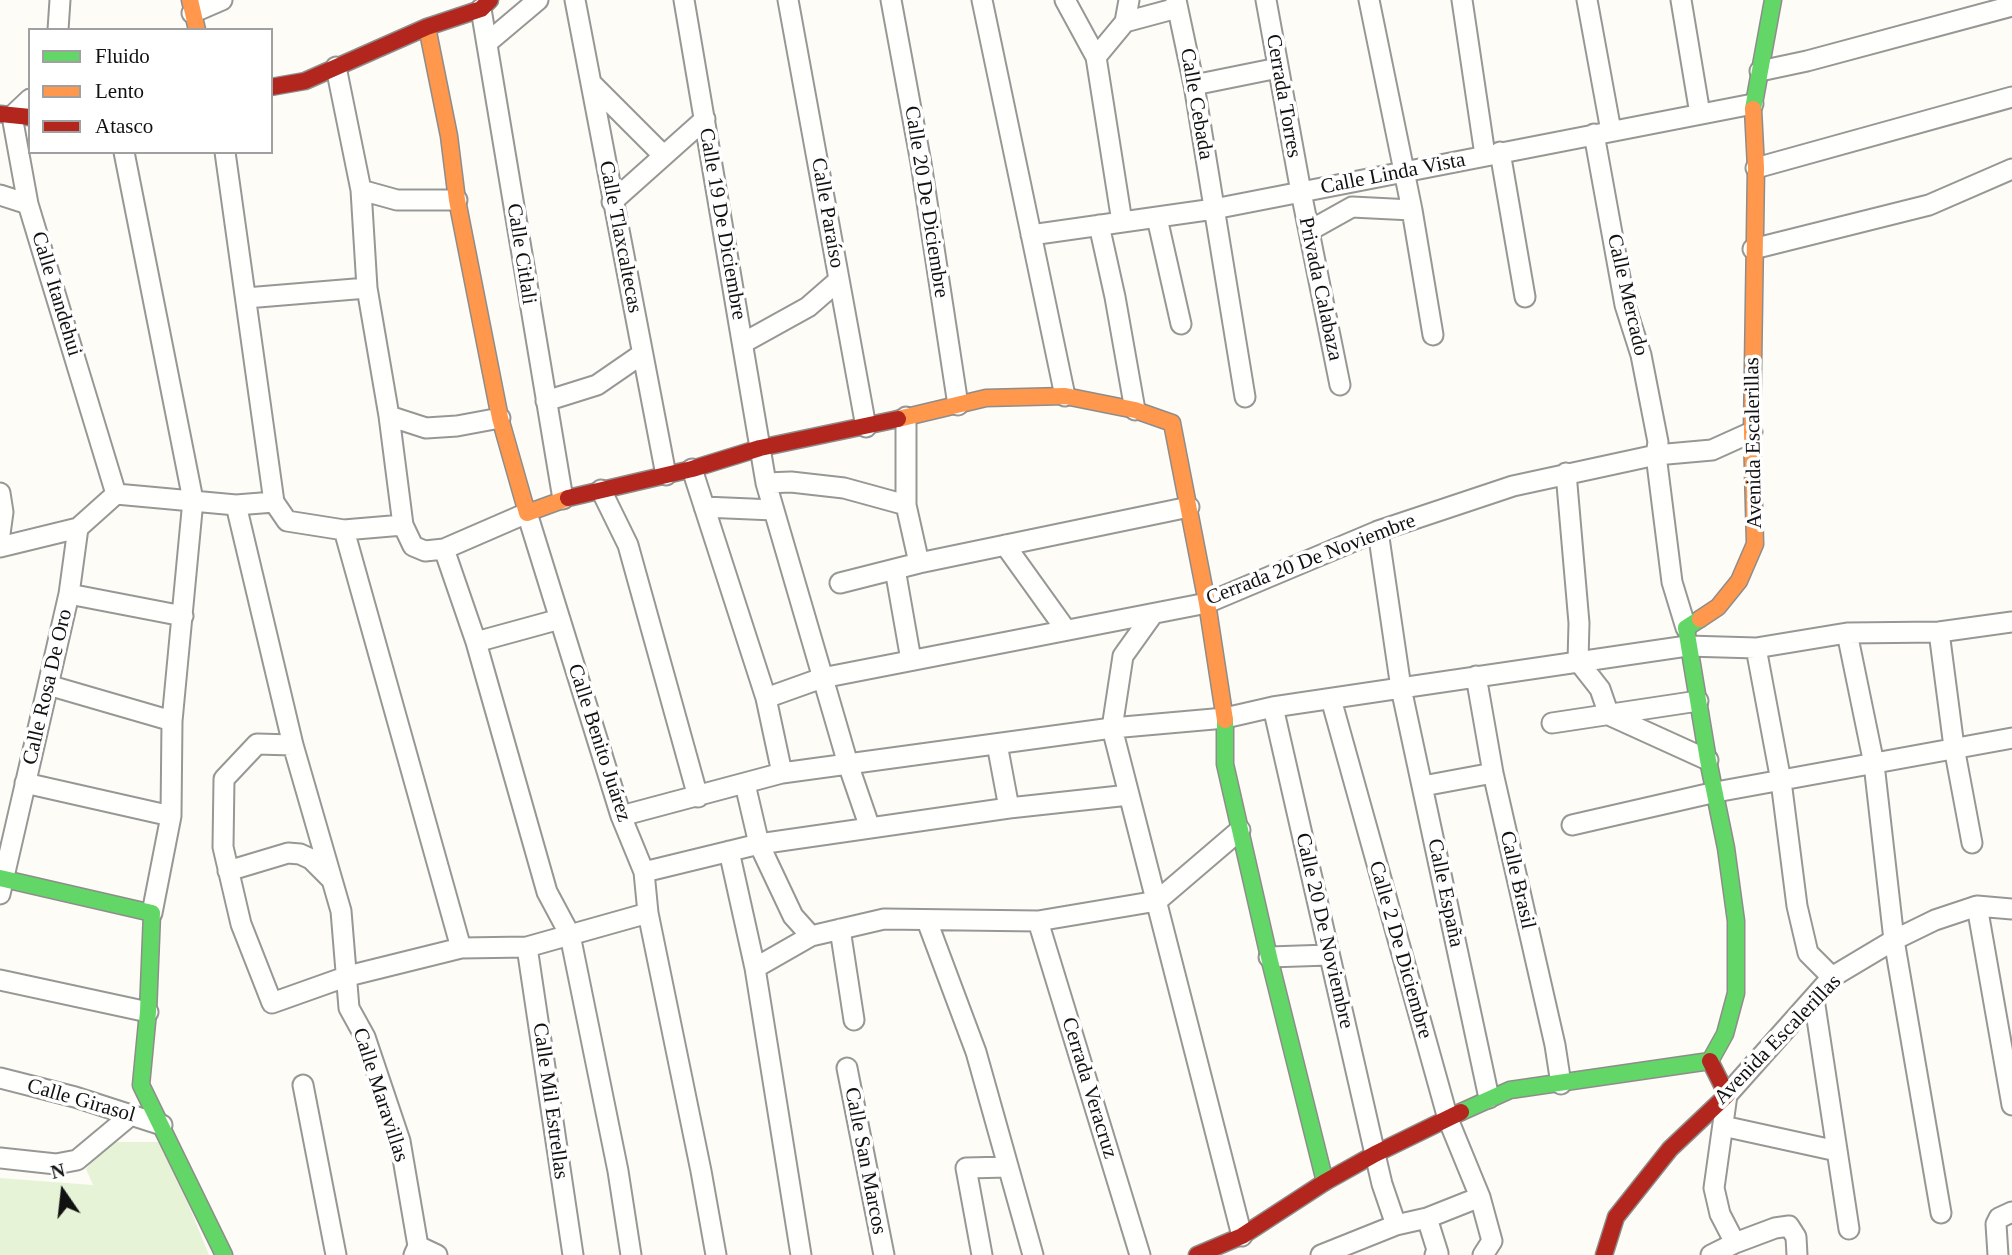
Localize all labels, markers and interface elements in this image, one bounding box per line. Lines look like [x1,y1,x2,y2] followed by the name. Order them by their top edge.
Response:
[28,28,273,154] legend
[1260,32,1306,160] street label: Cerrada Torres
[95,44,150,68] text: Fluido
[1174,46,1218,162] street label: Calle Cebada
[95,79,144,103] text: Lento
[898,104,954,300] street label: Calle 20 De Diciembre
[95,114,153,138] text: Atasco
[693,126,751,322] street label: Calle 19 De Diciembre
[1319,148,1467,200] street label: Calle Linda Vista
[805,156,849,270] street label: Calle Paraíso
[593,159,647,315] street label: Calle Tlaxcaltecas
[501,202,541,306] street label: Calle Citlali
[1292,215,1348,363] street label: Privada Calabaza
[25,229,87,359] street label: Calle Itandehui
[1601,232,1653,358] street label: Calle Mercado
[1740,357,1768,529] street label: Avenida Escalerillas
[1203,508,1419,612] street label: Cerrada 20 De Noviembre
[18,607,78,767] street label: Calle Rosa De Oro
[562,661,636,825] street label: Calle Benito Juárez
[1494,829,1540,931] street label: Calle Brasil
[1289,831,1359,1031] street label: Calle 20 De Noviembre
[1421,836,1469,950] street label: Calle España
[1363,858,1437,1042] street label: Calle 2 De Diciembre
[1709,970,1847,1110] street label: Avenida Escalerillas
[1056,1014,1122,1162] street label: Cerrada Veracruz
[527,1021,573,1181] street label: Calle Mil Estrellas
[346,1025,414,1165] street label: Calle Maravillas
[24,1074,138,1128] street label: Calle Girasol
[838,1085,892,1237] street label: Calle San Marcos
[28,1157,98,1227] north arrow
[49,1159,67,1183] text: N

